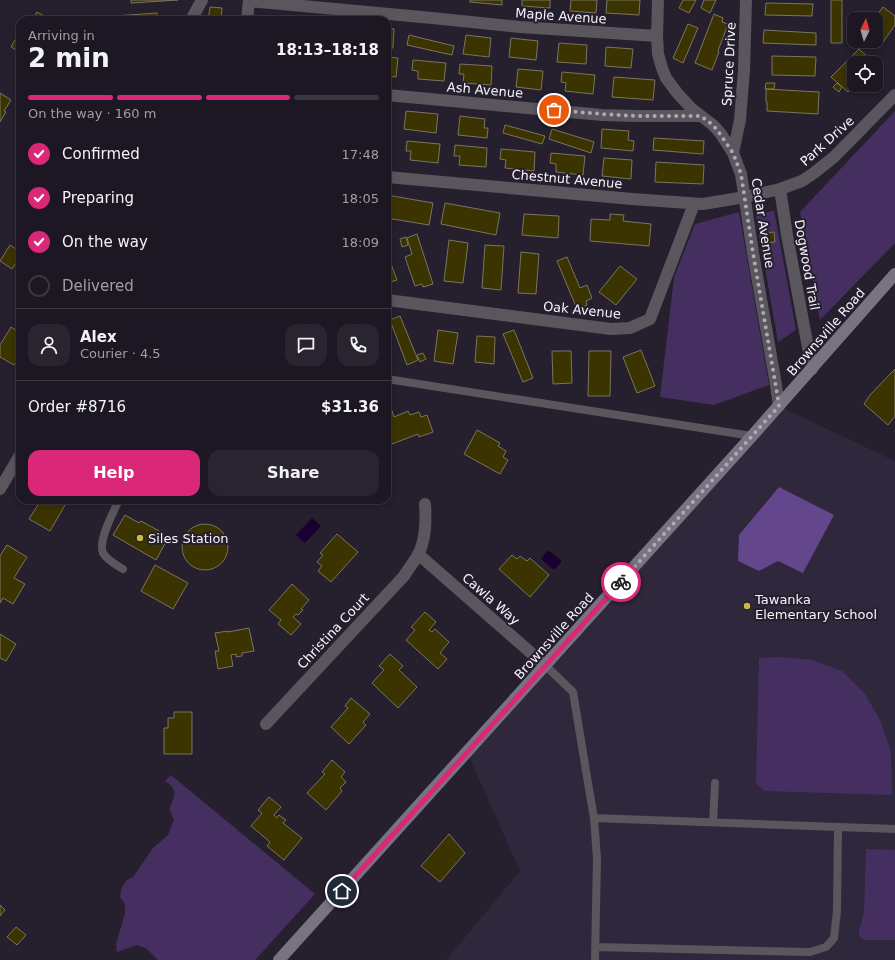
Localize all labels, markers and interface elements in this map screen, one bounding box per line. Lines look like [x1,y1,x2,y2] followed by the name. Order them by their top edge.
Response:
[515,5,607,27] street label: Maple Avenue
[847,12,883,48] north arrow
[847,12,883,92] map controls
[719,22,739,106] street label: Spruce Drive
[28,28,95,43] text: Arriving in
[276,41,379,59] text: 18:13–18:18
[28,43,110,73] text: 2 min
[847,56,883,92] button: locate
[446,79,524,101] street label: Ash Avenue
[537,93,571,127] pin
[543,99,565,121] icon: bag
[28,106,156,121] text: On the way · 160 m
[797,113,857,169] street label: Park Drive
[28,143,50,165] icon: check
[62,145,140,163] text: Confirmed
[342,147,379,162] text: 17:48
[511,167,623,191] street label: Chestnut Avenue
[748,177,778,269] street label: Cedar Avenue
[28,187,50,209] icon: check
[62,189,134,207] text: Preparing
[342,191,379,206] text: 18:05
[792,219,822,311] street label: Dogwood Trail
[28,231,50,253] icon: check
[62,233,148,251] text: On the way
[342,235,379,250] text: 18:09
[62,277,134,295] text: Delivered
[784,285,868,379] street label: Brownsville Road
[542,298,622,322] street label: Oak Avenue
[28,324,70,366] button: person
[285,324,327,366] button: chat
[337,324,379,366] button: phone
[80,328,117,346] text: Alex
[80,346,161,361] text: Courier · 4.5
[28,398,126,416] text: Order #8716
[321,398,379,416] text: $31.36
[28,450,200,496] button: Help
[208,450,379,496] button: Share
[148,531,229,546] place label: Siles Station
[135,533,145,543] marker: Siles Station
[601,562,641,602] courier
[459,570,523,628] street label: Cawla Way
[610,571,632,593] icon: bike
[294,590,372,672] street label: Christina Court
[511,590,597,682] street label: Brownsville Road
[754,592,877,622] place label: Tawanka Elementary School
[742,601,752,611] marker: Tawanka Elementary School
[325,874,359,908] pin
[331,880,353,902] icon: home

